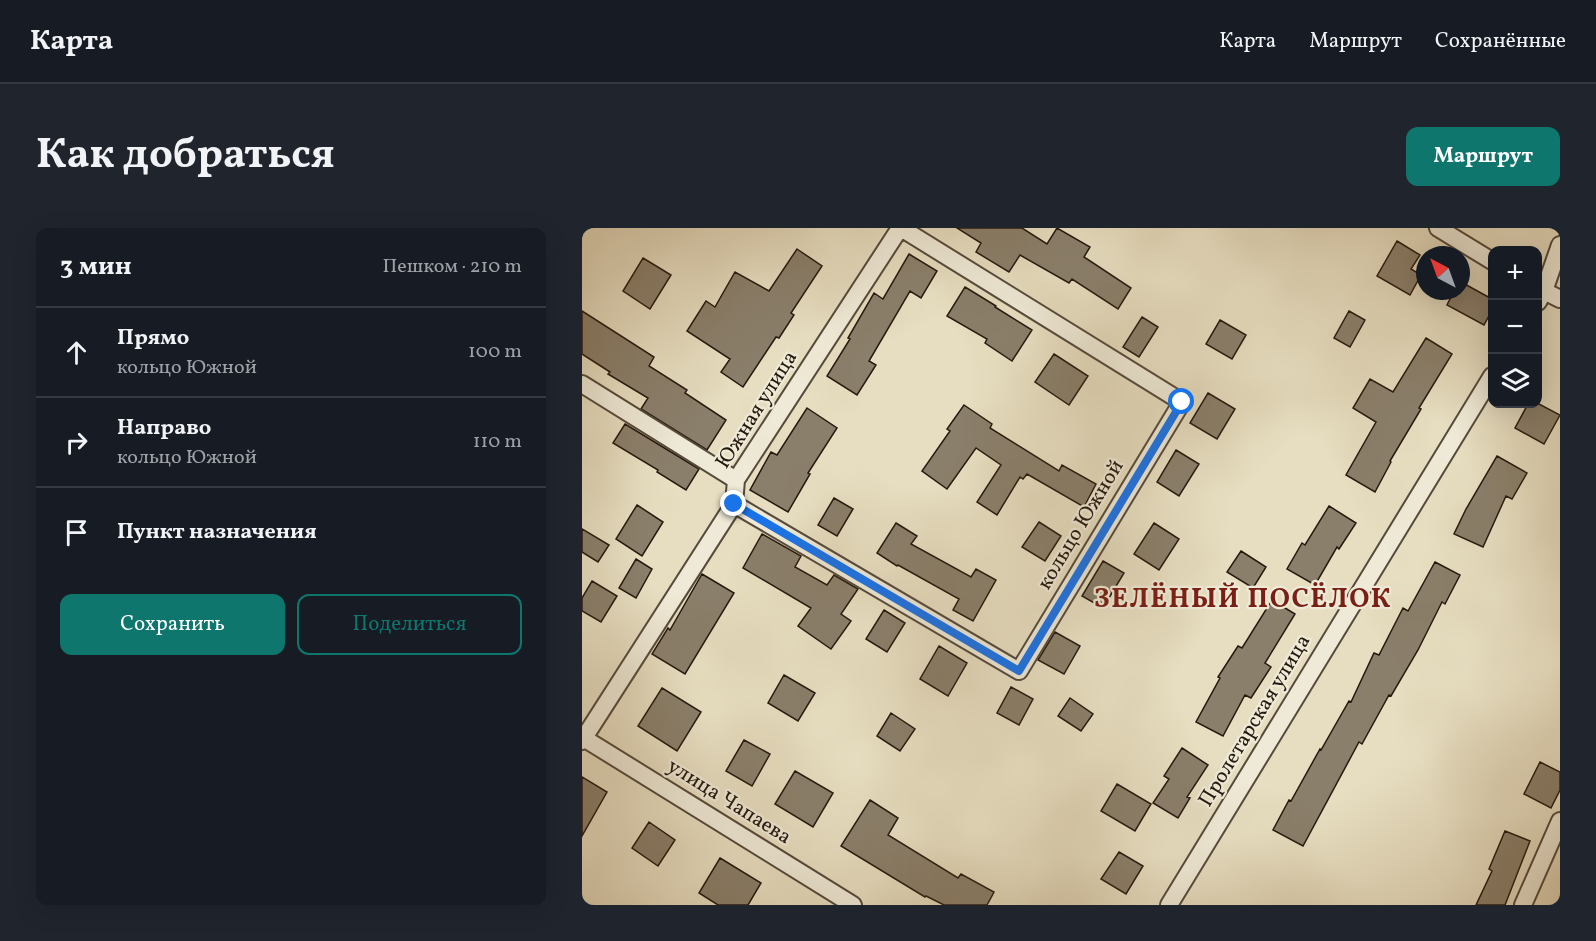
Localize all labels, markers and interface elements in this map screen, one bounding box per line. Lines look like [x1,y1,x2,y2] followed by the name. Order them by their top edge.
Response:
[30,22,113,61] text: Карта
[1219,27,1276,56] text: Карта
[1309,27,1402,56] text: Маршрут
[1435,27,1566,56] text: Сохранённые
[36,127,335,186] text: Как добраться
[1406,127,1560,186] button: Маршрут
[1416,246,1470,300] north arrow
[1488,246,1542,408] map controls
[1488,246,1542,300] button: +
[60,249,132,285] text: 3 мин
[383,253,522,281] text: Пешком · 210 m
[1488,300,1542,354] button: −
[117,323,189,354] text: Прямо
[60,336,93,369] icon: ahead
[468,338,522,366] text: 100 m
[709,345,805,475] street label: Южная улица
[117,354,257,382] text: кольцо Южной
[1488,354,1542,408] button: layers
[1168,388,1194,414] route start
[117,413,211,444] text: Направо
[60,426,93,459] icon: right
[473,428,522,456] text: 110 m
[117,444,257,472] text: кольцо Южной
[1031,454,1131,595] street label: кольцо Южной
[720,490,746,516] route end
[60,516,93,549] icon: arrive
[117,517,317,548] text: Пункт назначения
[1094,581,1392,619] district label: ЗЕЛЁНЫЙ ПОСЁЛОК
[60,594,285,655] button: Сохранить
[297,594,522,655] button: Поделиться
[1192,629,1318,813] street label: Пролетарская улица
[661,752,797,852] street label: улица Чапаева

